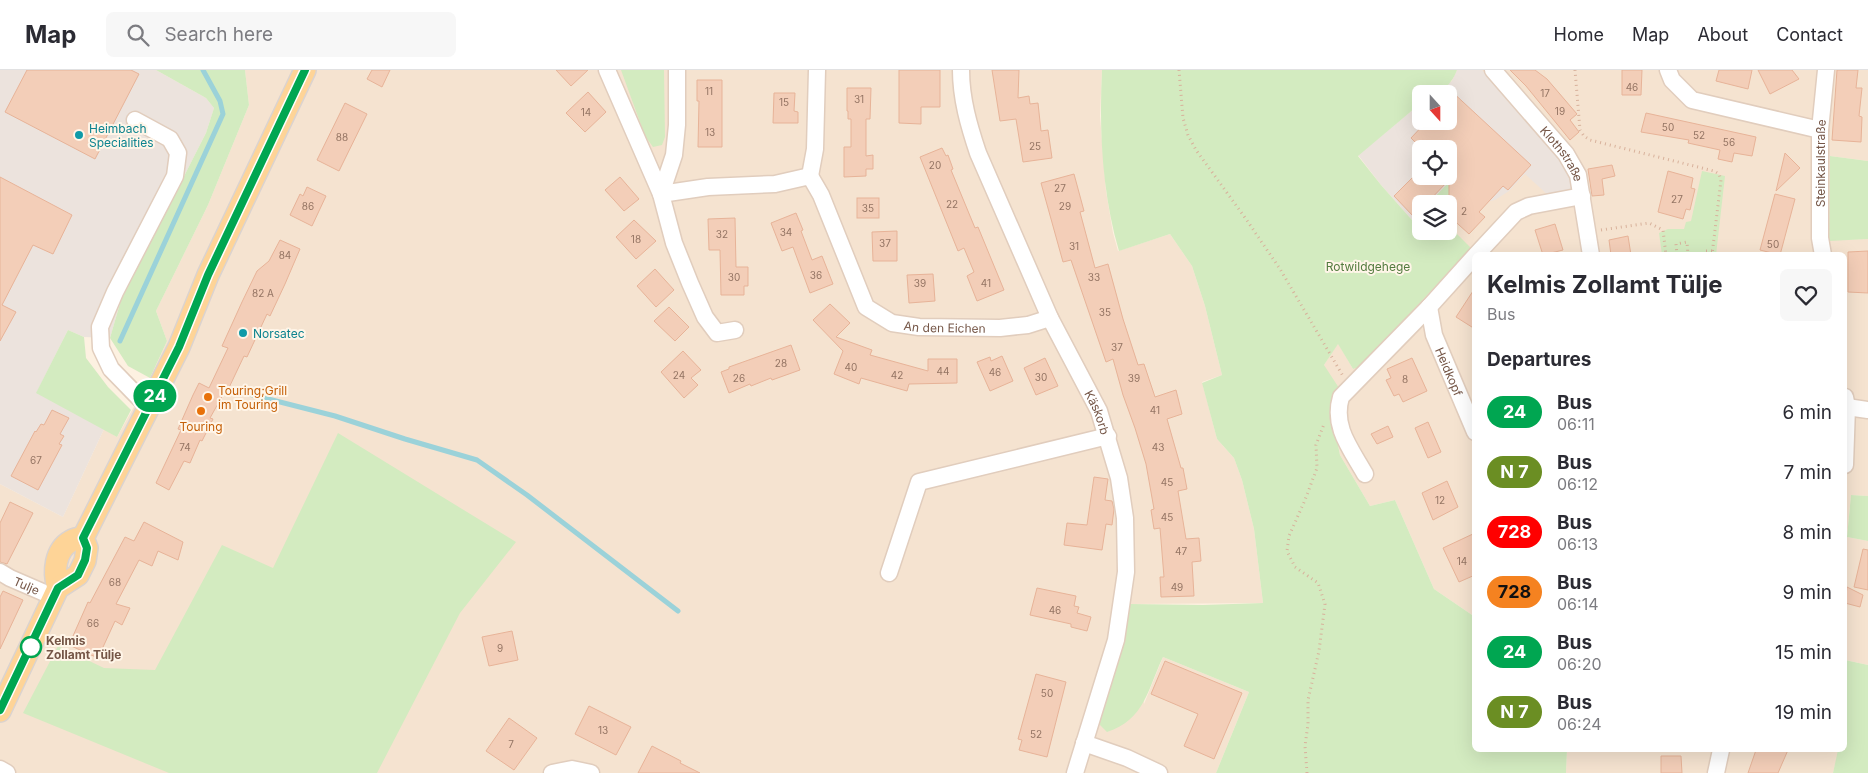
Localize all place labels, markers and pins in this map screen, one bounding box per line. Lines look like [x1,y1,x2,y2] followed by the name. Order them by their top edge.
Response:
[89,121,154,150] place label: Heimbach Specialities
[73,129,85,141] marker: Heimbach Specialities
[253,326,305,341] place label: Norsatec
[237,327,249,339] marker: Norsatec
[218,383,287,412] place label: Touring;Grill im Touring
[202,391,214,403] marker: Touring;Grill im Touring
[195,405,207,417] marker: Touring
[179,419,223,434] place label: Touring
[46,633,122,662] place label: Kelmis Zollamt Tülje
[20,636,42,658] marker: Kelmis Zollamt Tülje

